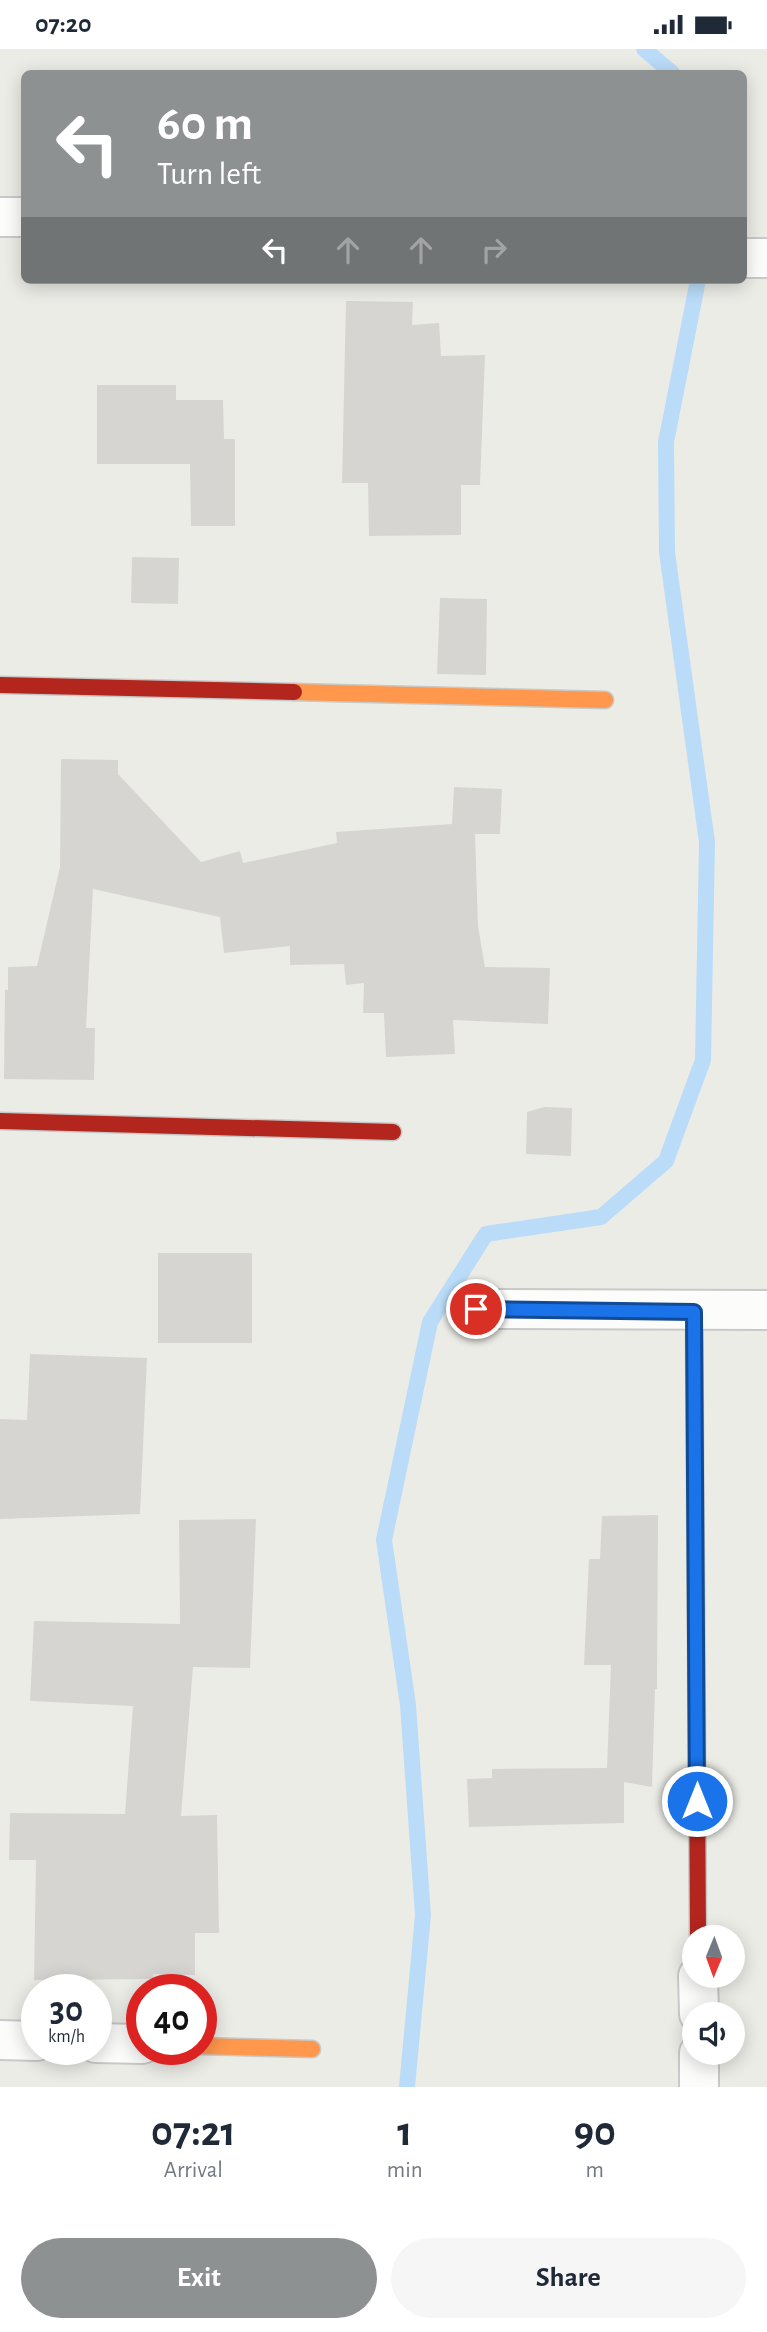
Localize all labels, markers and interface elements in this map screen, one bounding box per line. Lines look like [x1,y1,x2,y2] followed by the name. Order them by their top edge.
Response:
[35,11,92,37] text: 07:20
[42,98,133,189] icon: left
[157,100,253,149] text: 60 m
[157,158,261,190] text: Turn left
[256,231,294,269] icon: left
[329,231,367,269] icon: ahead
[402,231,440,269] icon: ahead
[475,231,513,269] icon: right
[446,1279,506,1339] pin
[457,1290,495,1328] icon: arrive
[660,1764,734,1838] position arrow
[682,1925,746,1988] north arrow
[682,1925,745,2065] map controls
[126,1974,217,2065] speed limit sign: 40
[50,1993,83,2028] text: 30
[682,2002,745,2065] button: sound
[48,2028,85,2046] text: km/h
[151,2111,236,2153] text: 07:21
[397,2111,412,2153] text: 1
[574,2111,616,2153] text: 90
[164,2159,223,2182] text: Arrival
[387,2159,423,2182] text: min
[586,2159,604,2182] text: m
[21,2238,377,2318] button: Exit
[391,2238,746,2318] button: Share

